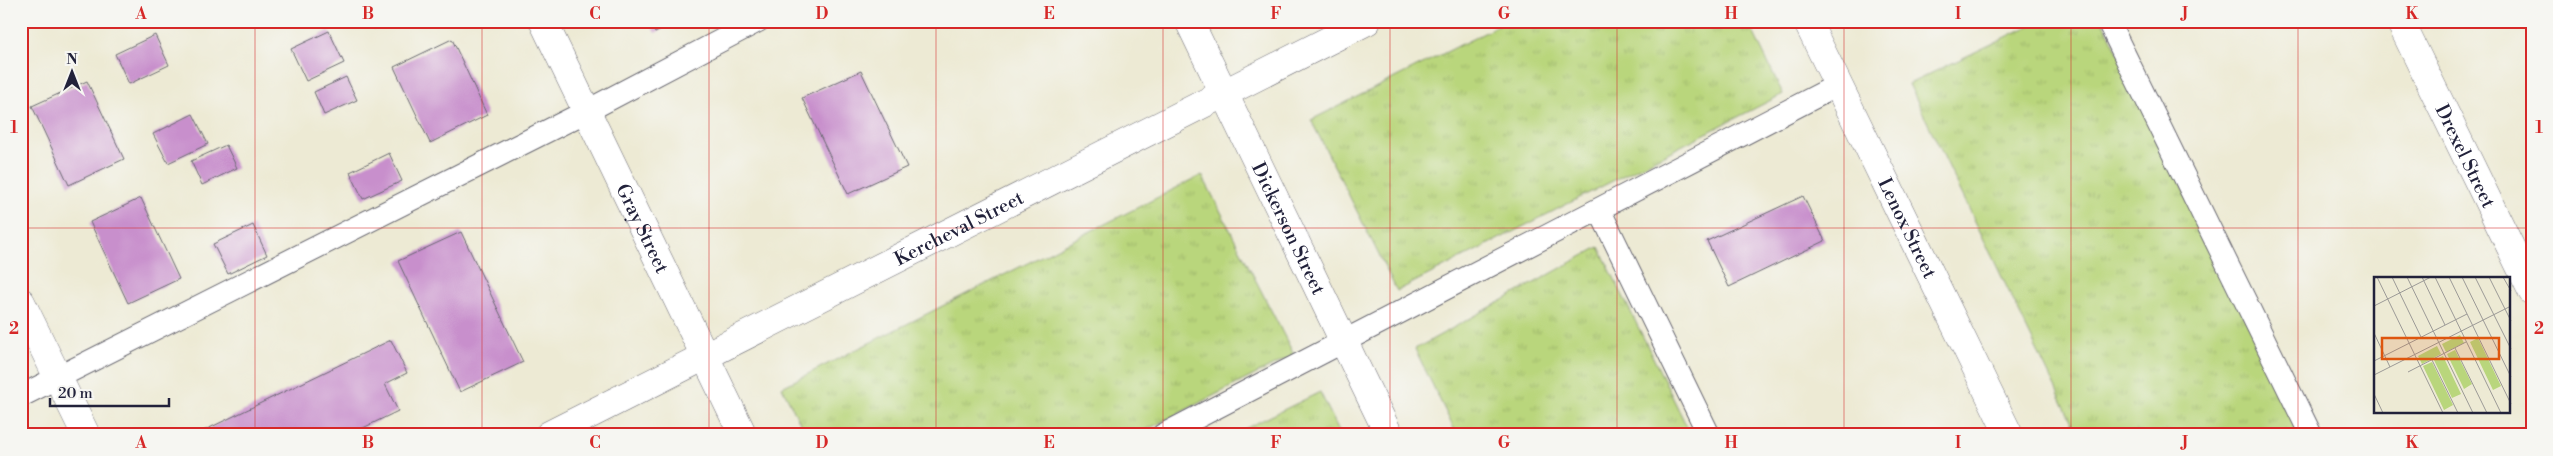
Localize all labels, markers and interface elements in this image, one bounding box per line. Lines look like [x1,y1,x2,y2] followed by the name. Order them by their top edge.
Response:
[134,4,147,24] text: A
[362,4,374,24] text: B
[589,4,601,24] text: C
[816,4,829,24] text: D
[1043,4,1055,24] text: E
[1270,4,1282,24] text: F
[1498,4,1511,24] text: G
[1724,4,1738,24] text: H
[1955,4,1961,24] text: I
[2180,4,2188,24] text: J
[2406,4,2420,24] text: K
[48,48,98,98] north arrow
[66,51,78,69] text: N
[2430,100,2501,212] street label: Drexel Street
[10,118,18,138] text: 1
[2535,118,2543,138] text: 1
[1246,158,1330,299] street label: Dickerson Street
[1872,174,1942,283] street label: Lenox Street
[610,180,674,277] street label: Gray Street
[890,186,1028,271] street label: Kercheval Street
[2374,277,2510,414] inset map
[9,319,19,339] text: 2
[2534,319,2544,339] text: 2
[50,376,169,408] scale bar
[58,384,93,403] text: 20 m
[134,433,147,453] text: A
[362,433,374,453] text: B
[589,433,601,453] text: C
[816,433,829,453] text: D
[1043,433,1055,453] text: E
[1270,433,1282,453] text: F
[1498,433,1511,453] text: G
[1724,433,1738,453] text: H
[1955,433,1961,453] text: I
[2180,433,2188,453] text: J
[2406,433,2420,453] text: K

